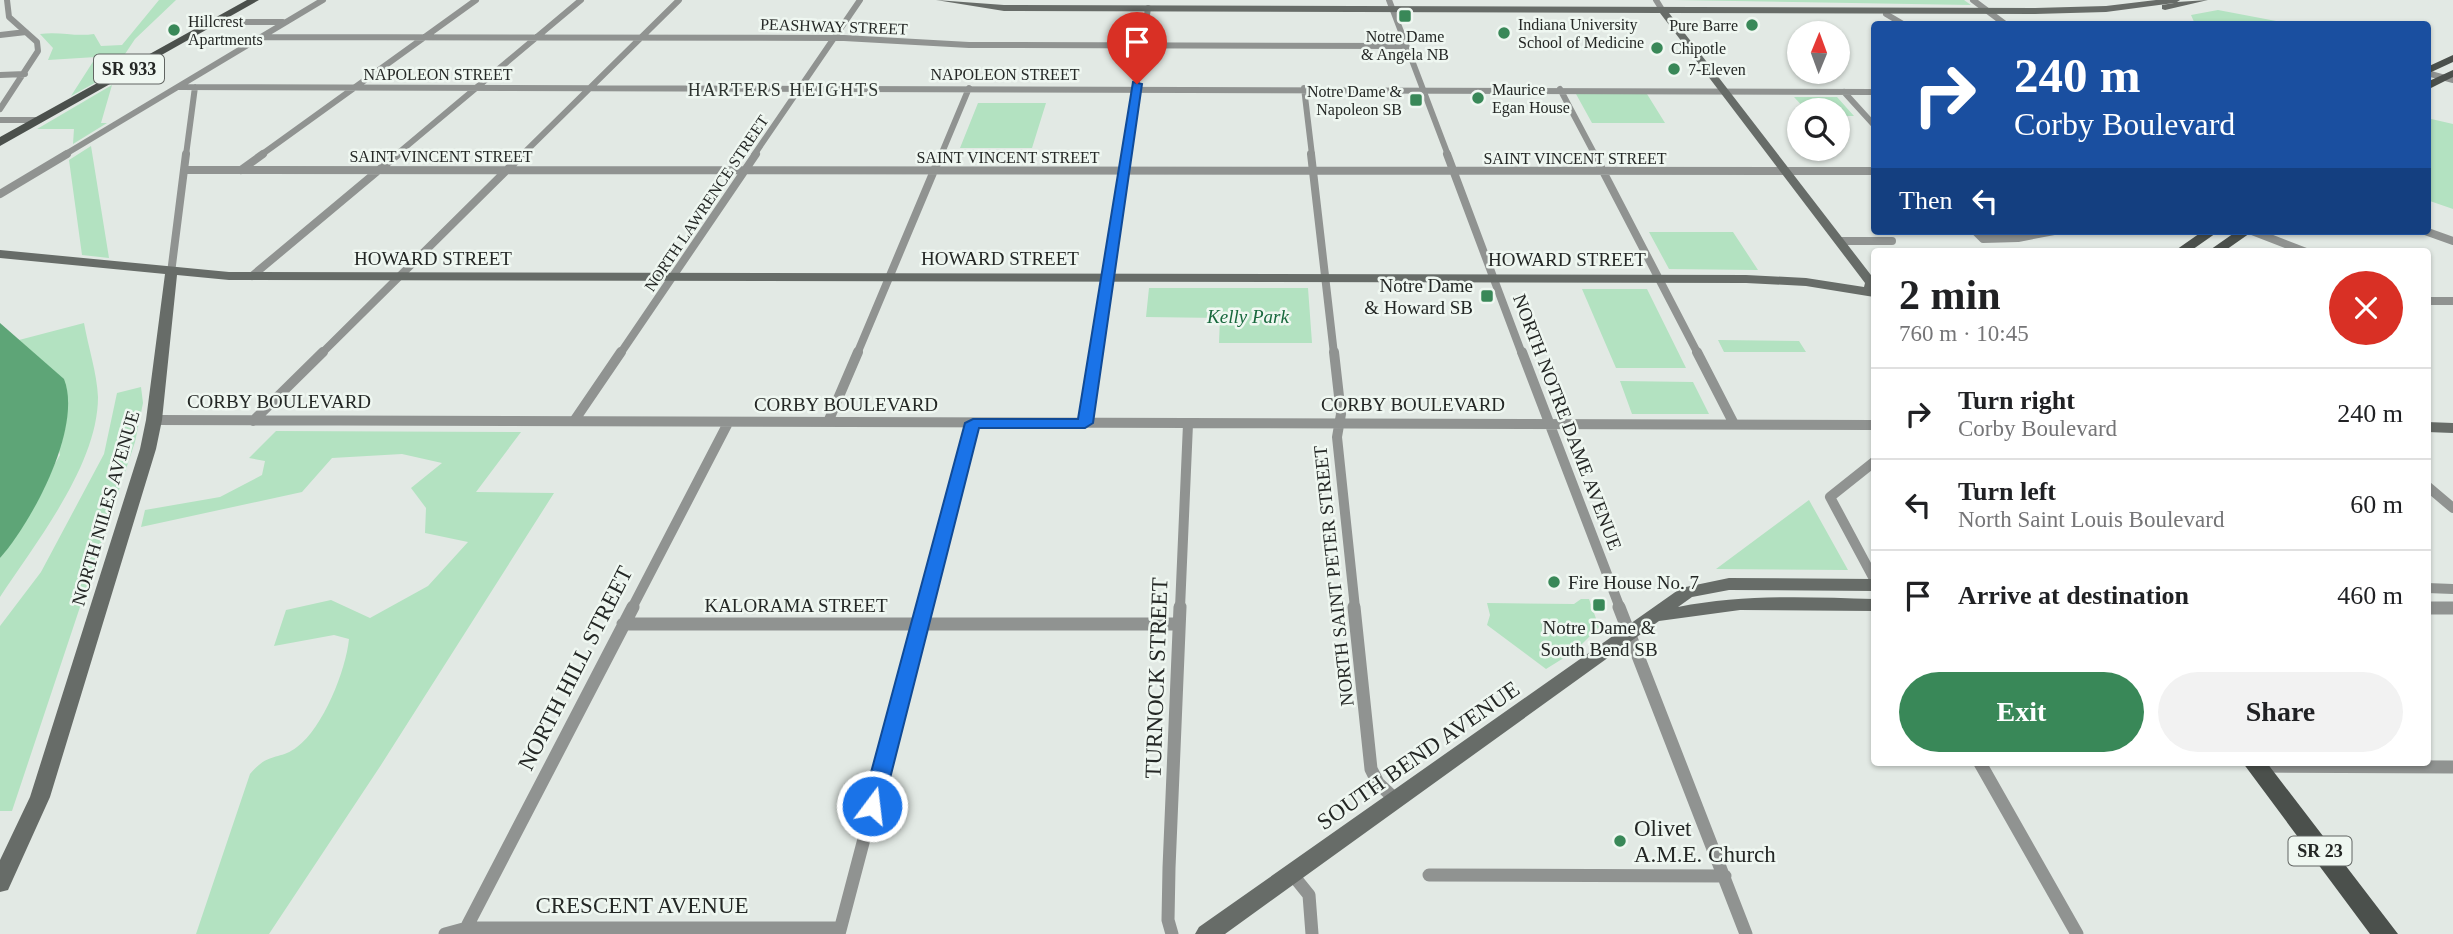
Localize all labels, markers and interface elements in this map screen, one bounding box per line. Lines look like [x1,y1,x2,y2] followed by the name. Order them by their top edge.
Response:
[1397,8,1413,24] marker: Notre Dame & Angela NB
[1107,12.0,1167,84] pin
[188,13,263,49] place label: Hillcrest Apartments
[760,15,908,38] street label: PEASHWAY STREET
[1518,16,1644,51] place label: Indiana University School of Medicine
[1669,17,1738,34] place label: Pure Barre
[1744,17,1760,33] marker: Pure Barre
[1787,21,1850,84] north arrow
[1787,21,1850,161] map controls
[166,22,182,38] marker: Hillcrest Apartments
[1118,23,1156,61] icon: arrive
[1496,25,1512,41] marker: Indiana University School of Medicine
[1361,28,1449,64] place label: Notre Dame & Angela NB
[1649,40,1665,56] marker: Chipotle
[1671,40,1726,58] place label: Chipotle
[2014,48,2141,103] text: 240 m
[1899,49,1990,140] icon: right
[94,55,164,84] road number: SR 933
[1666,61,1682,77] marker: 7-Eleven
[1688,61,1746,78] place label: 7-Eleven
[364,66,513,83] street label: NAPOLEON STREET
[931,66,1080,83] street label: NAPOLEON STREET
[688,80,880,100] district label: HARTERS HEIGHTS
[1492,81,1570,117] place label: Maurice Egan House
[1307,83,1403,119] place label: Notre Dame & Napoleon SB
[1470,90,1486,106] marker: Maurice Egan House
[1408,92,1424,108] marker: Notre Dame & Napoleon SB
[1787,98,1850,161] button: search
[2014,106,2235,142] text: Corby Boulevard
[641,112,772,294] street label: NORTH LAWRENCE STREET
[349,148,533,165] street label: SAINT VINCENT STREET
[916,149,1100,166] street label: SAINT VINCENT STREET
[1483,150,1667,167] street label: SAINT VINCENT STREET
[1966,182,2004,220] icon: left
[1899,186,1952,215] text: Then
[354,248,512,269] street label: HOWARD STREET
[921,248,1079,269] street label: HOWARD STREET
[1488,249,1646,270] street label: HOWARD STREET
[2329,271,2403,345] button: close
[1899,272,2001,318] text: 2 min
[1364,275,1473,318] place label: Notre Dame & Howard SB
[1479,288,1495,304] marker: Notre Dame & Howard SB
[1509,291,1626,553] street label: NORTH NOTRE DAME AVENUE
[1206,306,1289,327] park label: Kelly Park
[1899,321,2029,346] text: 760 m · 10:45
[1958,386,2075,415] text: Turn right
[187,391,371,412] street label: CORBY BOULEVARD
[754,394,938,415] street label: CORBY BOULEVARD
[1321,394,1505,415] street label: CORBY BOULEVARD
[1899,395,1937,433] icon: right
[2337,399,2403,428] text: 240 m
[68,408,143,608] street label: NORTH NILES AVENUE
[1958,416,2117,441] text: Corby Boulevard
[1309,444,1358,707] street label: NORTH SAINT PETER STREET
[1958,477,2056,506] text: Turn left
[1899,486,1937,524] icon: left
[2350,490,2403,519] text: 60 m
[1958,507,2224,532] text: North Saint Louis Boulevard
[513,562,638,774] street label: NORTH HILL STREET
[1568,572,1699,593] place label: Fire House No. 7
[1546,574,1562,590] marker: Fire House No. 7
[1140,577,1173,779] street label: TURNOCK STREET
[1899,577,1937,615] icon: arrive
[1958,581,2189,610] text: Arrive at destination
[2337,581,2403,610] text: 460 m
[704,595,888,616] street label: KALORAMA STREET
[1591,597,1607,613] marker: Notre Dame & South Bend SB
[1540,617,1658,660] place label: Notre Dame & South Bend SB
[1899,672,2144,752] button: Exit
[2158,672,2403,752] button: Share
[1312,676,1524,835] street label: SOUTH BEND AVENUE
[835,769,909,843] position arrow
[1634,816,1776,867] place label: Olivet A.M.E. Church
[1612,833,1628,849] marker: Olivet A.M.E. Church
[2288,836,2352,866] road number: SR 23
[535,893,749,918] street label: CRESCENT AVENUE

